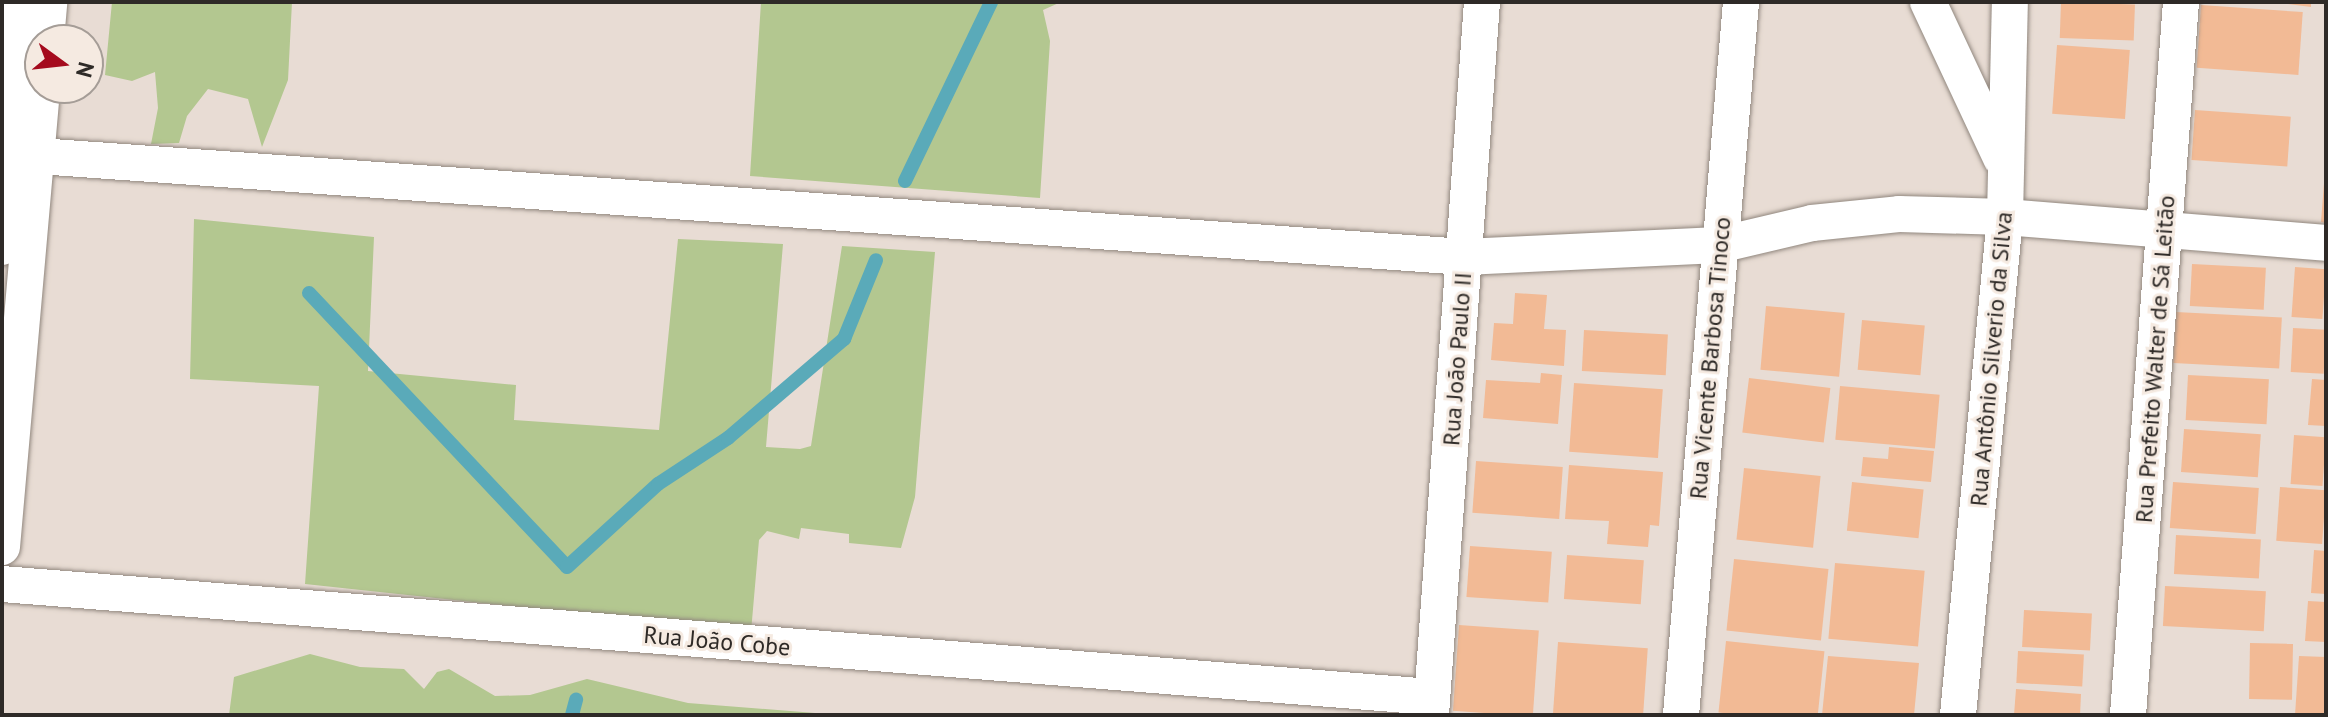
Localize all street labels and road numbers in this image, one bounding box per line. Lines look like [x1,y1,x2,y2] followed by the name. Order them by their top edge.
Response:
[2129,194,2181,524] street label: Rua Prefeito Walter de Sá Leitão
[1964,210,2018,508] street label: Rua Antônio Silverio da Silva
[1683,215,1737,501] street label: Rua Vicente Barbosa Tinoco
[1437,271,1477,447] street label: Rua João Paulo II
[642,620,792,662] street label: Rua João Cobe

